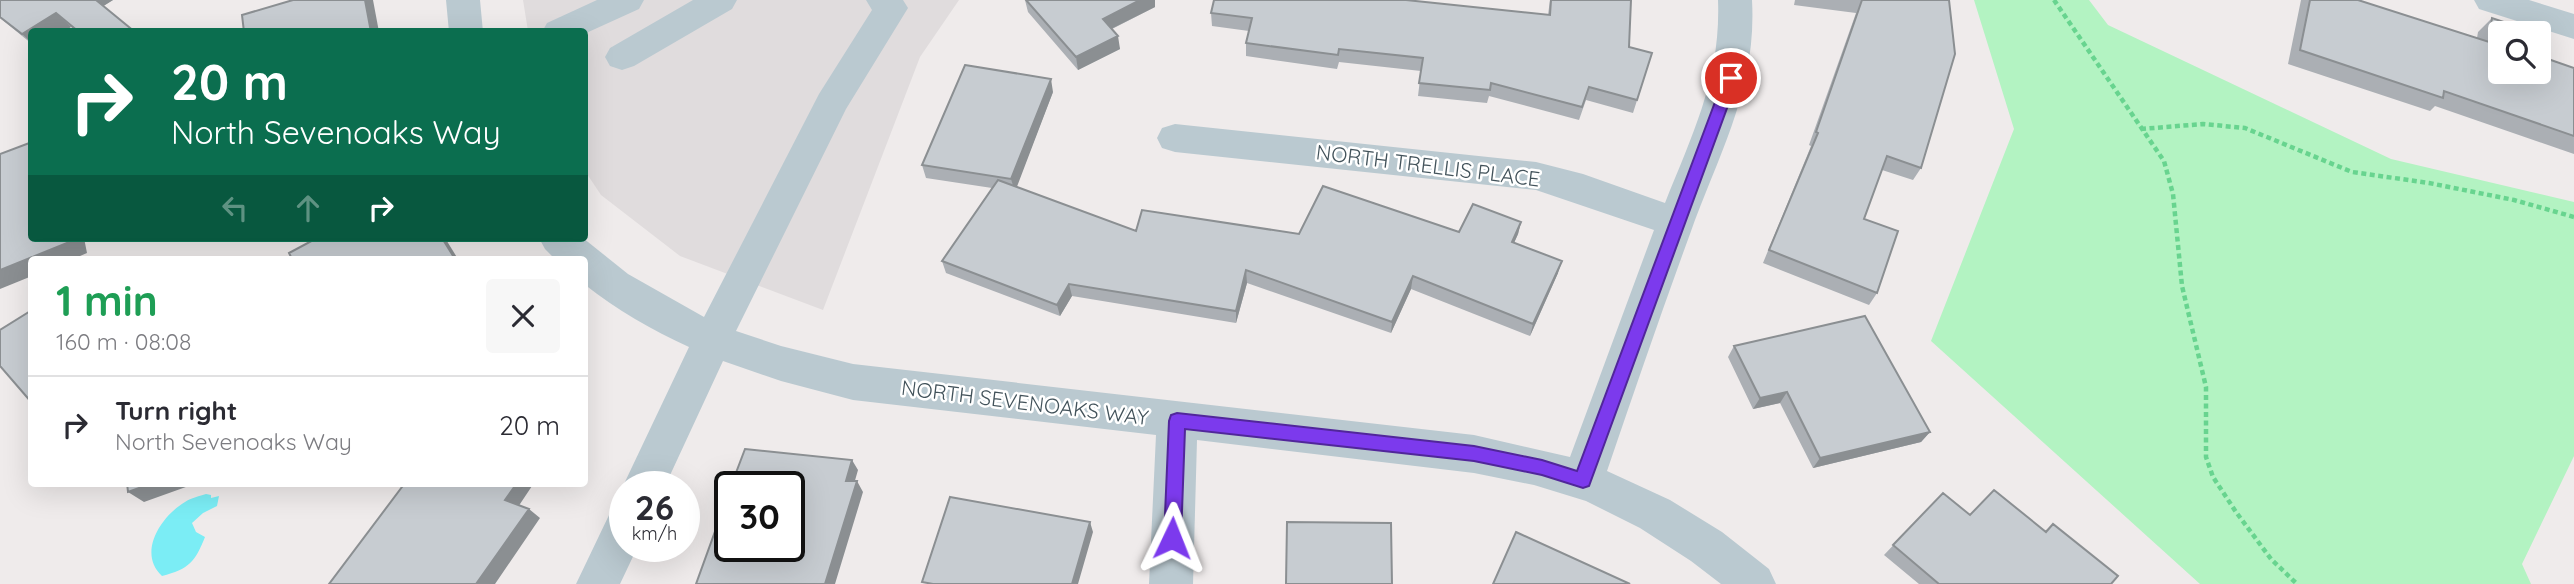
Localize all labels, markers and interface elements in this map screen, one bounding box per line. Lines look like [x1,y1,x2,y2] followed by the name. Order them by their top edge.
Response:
[2488,21,2551,84] map controls
[2488,21,2551,84] button: search
[1701,48,1761,108] pin
[171,51,288,112] text: 20 m
[56,56,147,147] icon: right
[1712,59,1750,97] icon: arrive
[171,112,501,152] text: North Sevenoaks Way
[1315,138,1542,192] street label: NORTH TRELLIS PLACE
[216,189,254,227] icon: left
[289,189,327,227] icon: ahead
[362,189,400,227] icon: right
[56,274,158,327] text: 1 min
[486,279,560,353] button: close
[56,327,191,356] text: 160 m · 08:08
[900,374,1150,430] street label: NORTH SEVENOAKS WAY
[115,394,237,427] text: Turn right
[56,406,94,444] icon: right
[499,409,560,442] text: 20 m
[115,427,352,456] text: North Sevenoaks Way
[714,471,805,562] speed limit sign: 30
[635,485,674,529] text: 26
[1135,501,1209,575] position arrow
[632,522,677,545] text: km/h

